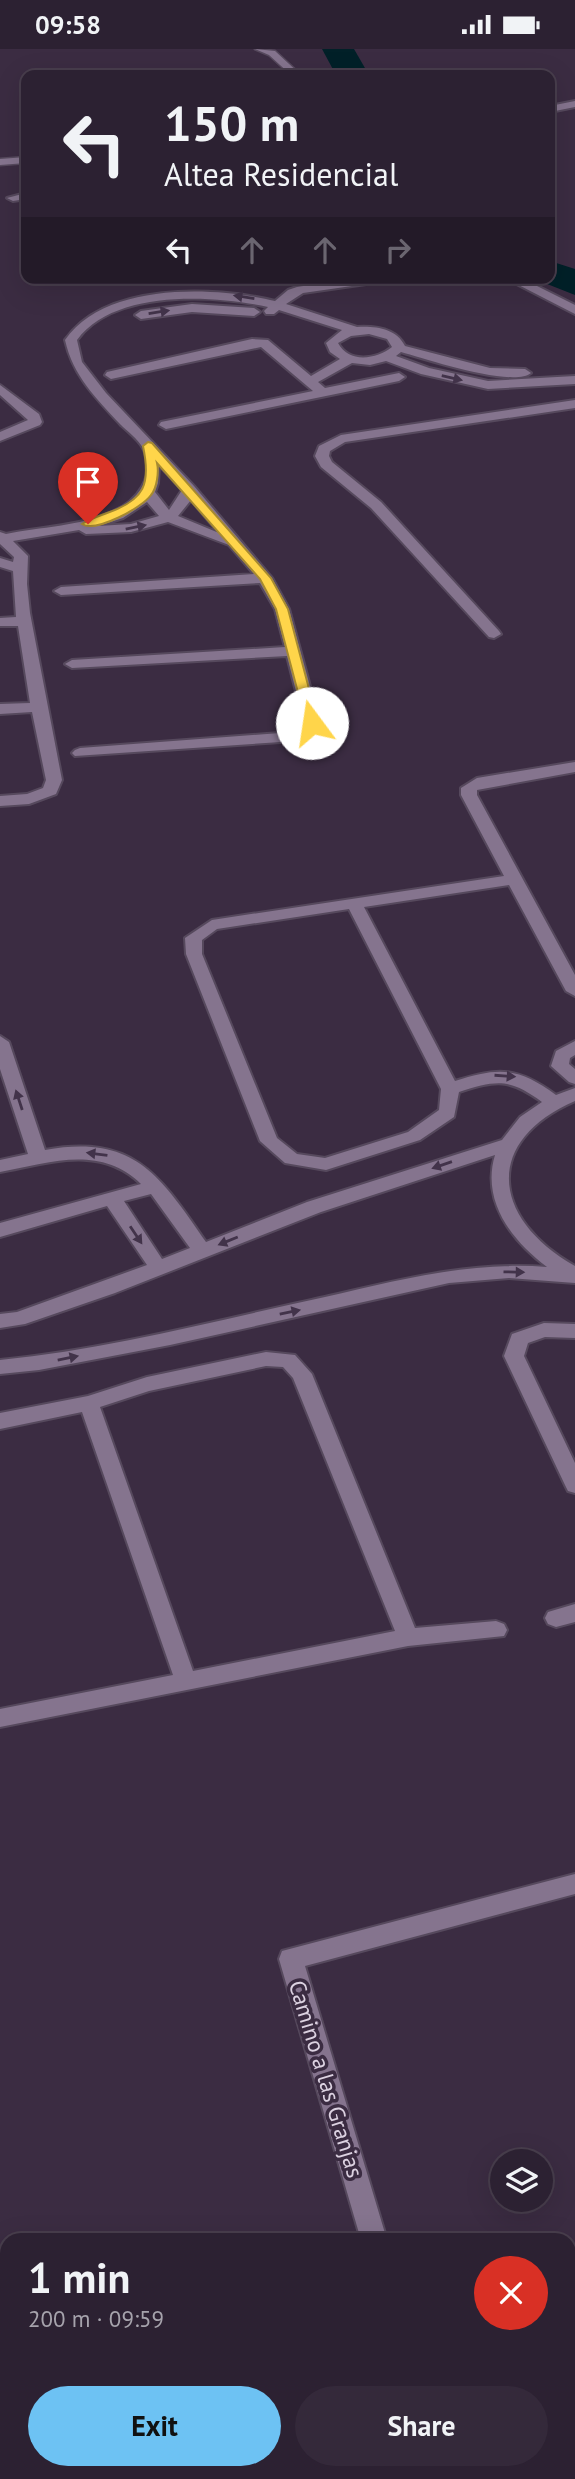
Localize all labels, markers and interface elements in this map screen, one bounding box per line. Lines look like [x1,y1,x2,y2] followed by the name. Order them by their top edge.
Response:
[35,8,101,41] text: 09:58
[164,91,299,155] text: 150 m
[49,98,140,189] icon: left
[164,153,398,195] text: Altea Residencial
[160,231,198,269] icon: left
[233,231,271,269] icon: ahead
[306,231,344,269] icon: ahead
[379,231,417,269] icon: right
[233,291,255,302] one-way arrow
[148,306,170,317] one-way arrow
[441,372,463,383] one-way arrow
[58,452,118,524] pin
[69,463,107,501] icon: arrive
[125,521,147,532] one-way arrow
[275,686,349,760] position arrow
[494,1071,516,1082] one-way arrow
[13,1090,24,1111] one-way arrow
[86,1149,108,1160] one-way arrow
[432,1160,453,1171] one-way arrow
[129,1226,143,1244] one-way arrow
[218,1235,238,1247] one-way arrow
[503,1266,525,1278] one-way arrow
[279,1306,301,1317] one-way arrow
[57,1352,79,1363] one-way arrow
[283,1977,370,2181] street label: Camino a las Granjas
[490,2149,553,2212] map controls
[490,2149,553,2212] button: layers
[28,2250,130,2305] text: 1 min
[474,2256,548,2330] button: close
[28,2304,164,2333] text: 200 m · 09:59
[28,2386,281,2466] button: Exit
[295,2386,548,2466] button: Share

